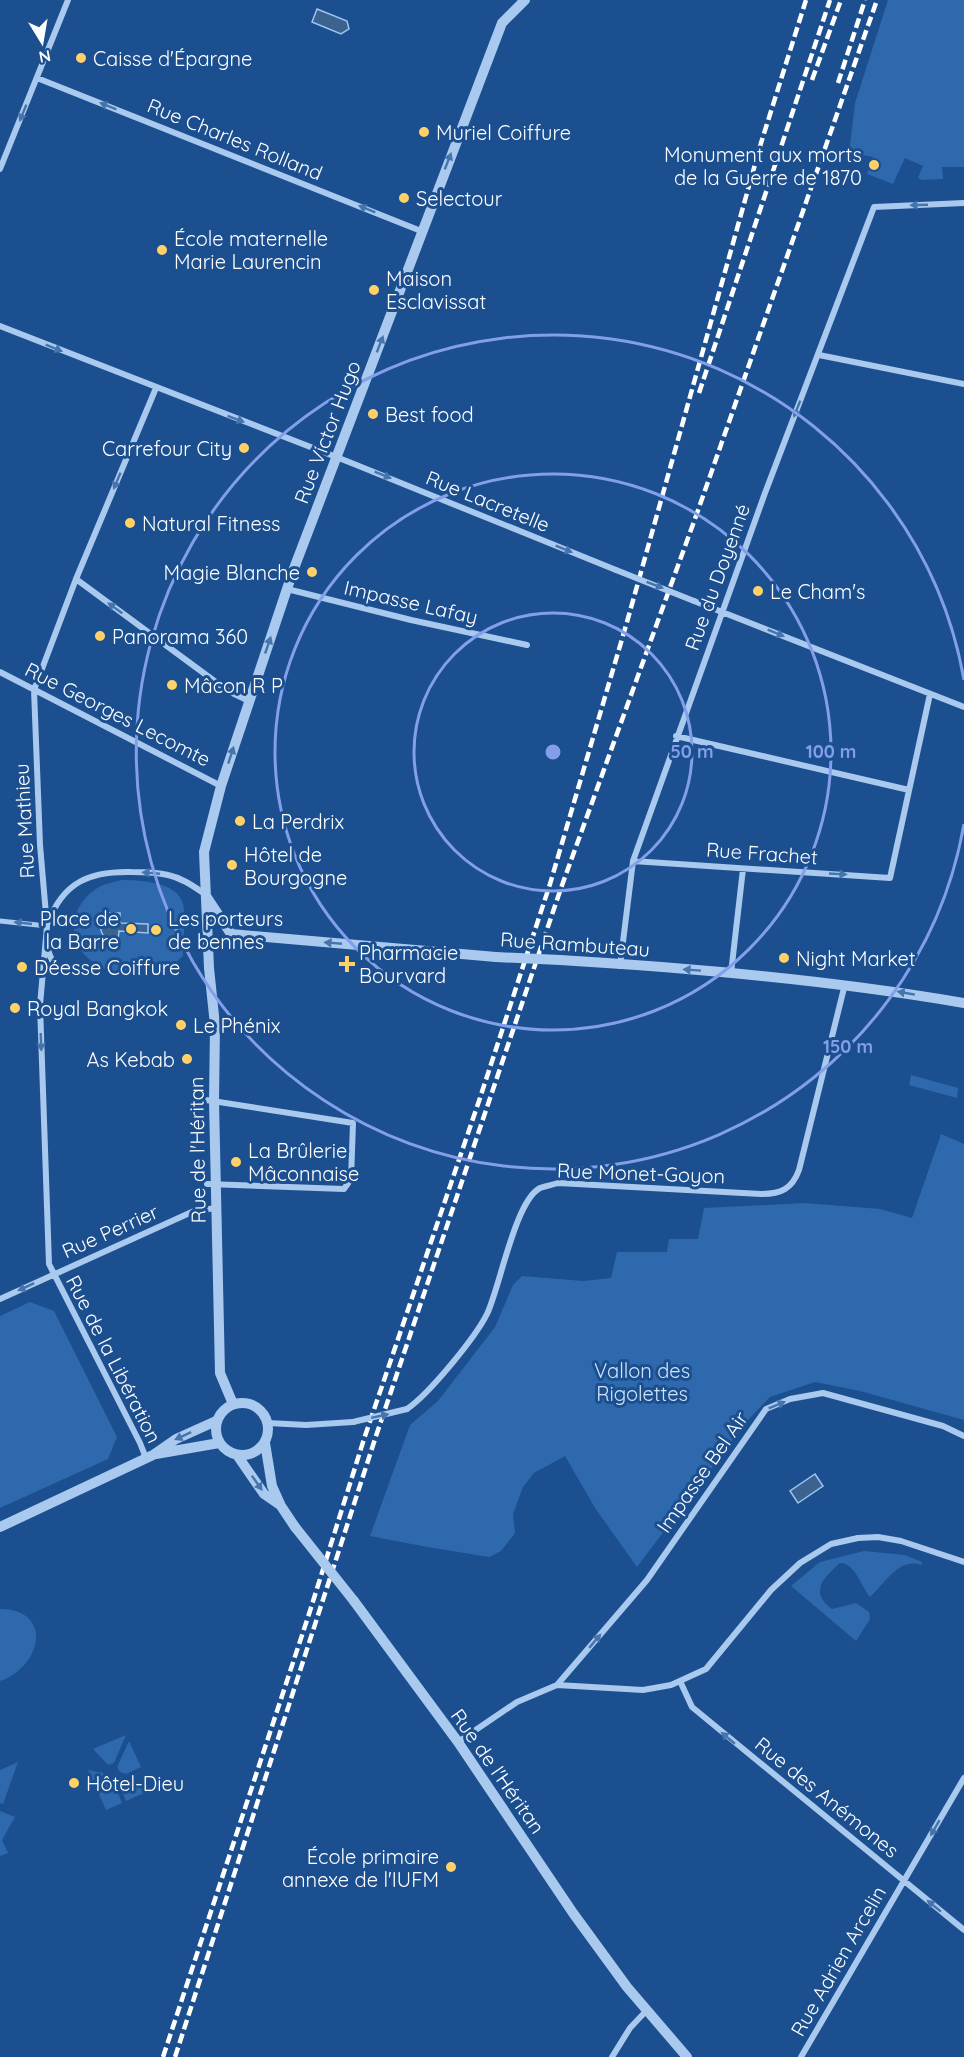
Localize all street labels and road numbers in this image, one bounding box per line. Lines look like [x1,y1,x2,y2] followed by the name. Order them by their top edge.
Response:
[144,92,326,186] street label: Rue Charles Rolland
[288,357,366,507] street label: Rue Victor Hugo
[422,465,554,537] street label: Rue Lacretelle
[679,500,755,654] street label: Rue du Doyenné
[342,574,480,630] street label: Impasse Lafay
[21,656,215,772] street label: Rue Georges Lecomte
[9,763,39,879] street label: Rue Mathieu
[705,837,819,869] street label: Rue Frachet
[499,926,651,962] street label: Rue Rambuteau
[183,1076,211,1224] street label: Rue de l'Héritan
[556,1158,726,1188] street label: Rue Monet-Goyon
[58,1199,162,1263] street label: Rue Perrier
[61,1271,167,1447] street label: Rue de la Libération
[651,1406,753,1537] street label: Impasse Bel Air
[446,1704,550,1838] street label: Rue de l'Héritan
[750,1731,904,1863] street label: Rue des Anémones
[785,1882,891,2040] street label: Rue Adrien Arcelin

